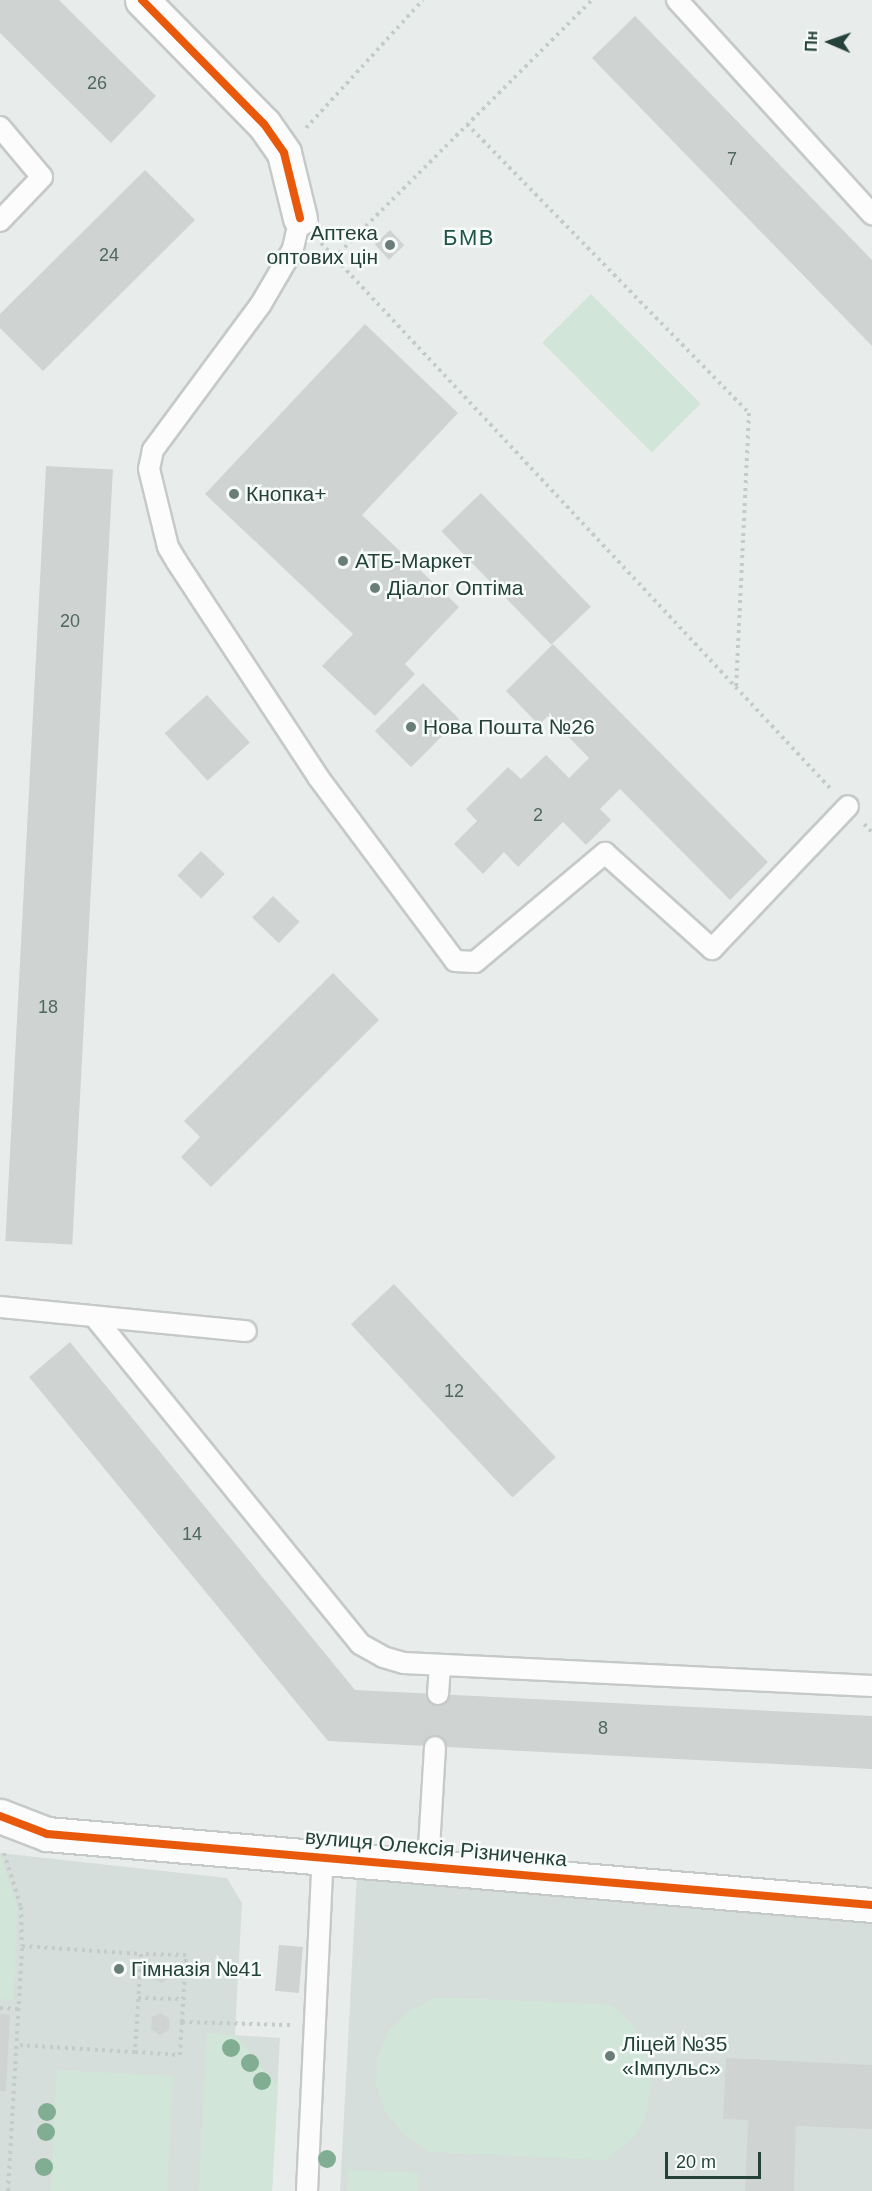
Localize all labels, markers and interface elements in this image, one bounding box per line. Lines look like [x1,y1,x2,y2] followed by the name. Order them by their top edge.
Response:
[800,12,860,72] north arrow
[803,30,820,52] text: Пн
[87,72,107,94] house number: 26
[727,148,737,170] house number: 7
[266,220,378,270] place label: Аптека оптових цін
[443,225,495,251] district label: БМВ
[383,238,397,252] marker: Аптека оптових цін
[99,244,119,266] house number: 24
[246,481,326,507] place label: Кнопка+
[227,487,241,501] marker: Кнопка+
[355,548,472,574] place label: АТБ-Маркет
[336,554,350,568] marker: АТБ-Маркет
[387,575,523,601] place label: Діалог Оптіма
[368,581,382,595] marker: Діалог Оптіма
[60,610,80,632] house number: 20
[423,714,595,740] place label: Нова Пошта №26
[404,720,418,734] marker: Нова Пошта №26
[533,804,543,826] house number: 2
[38,996,58,1018] house number: 18
[444,1380,464,1402] house number: 12
[182,1523,202,1545] house number: 14
[598,1717,608,1739] house number: 8
[304,1824,568,1872] street label: вулиця Олексія Різниченка
[131,1956,262,1982] place label: Гімназія №41
[112,1962,126,1976] marker: Гімназія №41
[622,2031,727,2081] place label: Ліцей №35 «Імпульс»
[603,2049,617,2063] marker: Ліцей №35 «Імпульс»
[668,2140,764,2178] scale bar
[676,2152,716,2172] text: 20 m

